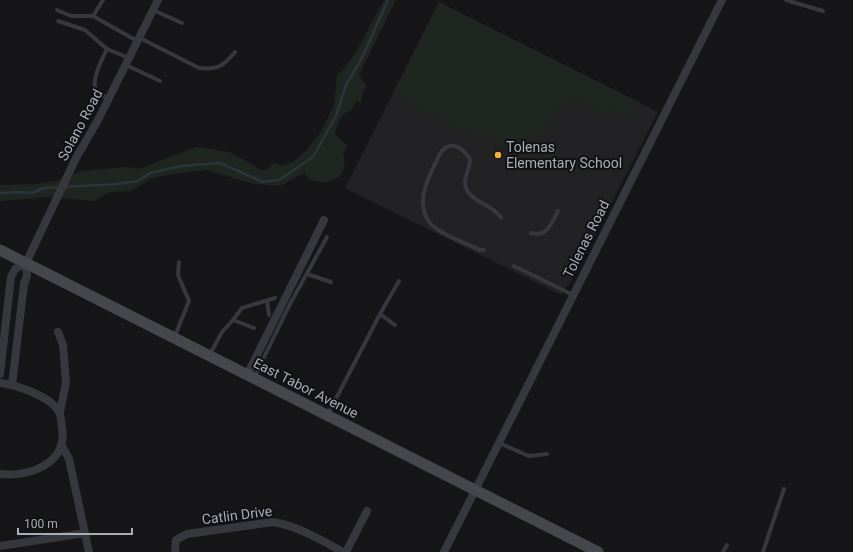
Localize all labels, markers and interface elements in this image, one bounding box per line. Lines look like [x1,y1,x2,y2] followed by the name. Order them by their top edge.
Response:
[54,87,106,163] street label: Solano Road
[506,139,622,171] place label: Tolenas Elementary School
[493,150,503,160] marker: Tolenas Elementary School
[560,198,612,280] street label: Tolenas Road
[251,355,361,421] street label: East Tabor Avenue
[201,503,273,527] street label: Catlin Drive
[18,510,132,536] scale bar
[24,517,58,531] text: 100 m

